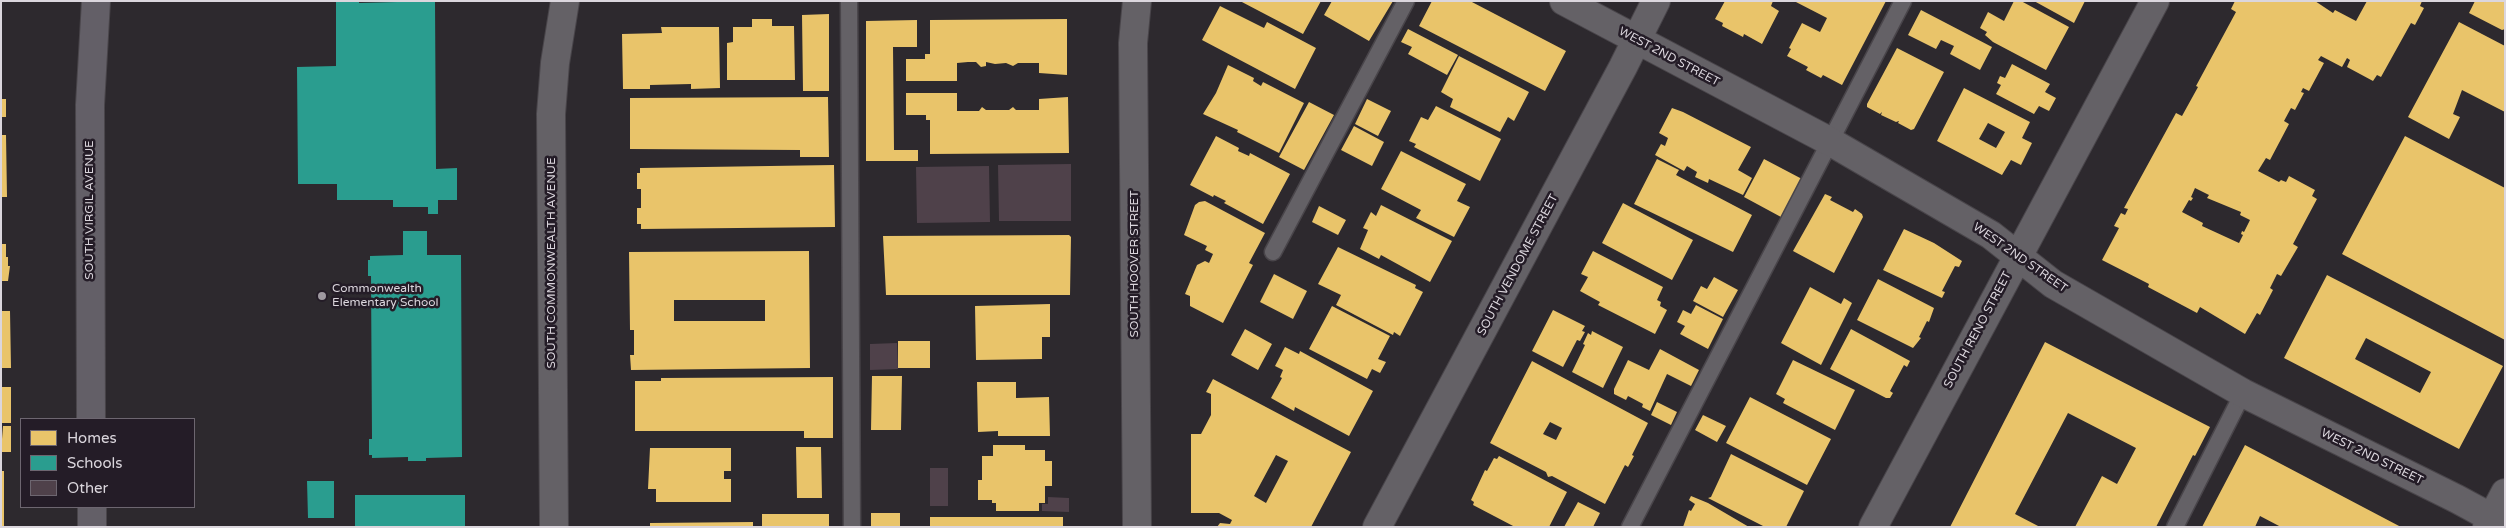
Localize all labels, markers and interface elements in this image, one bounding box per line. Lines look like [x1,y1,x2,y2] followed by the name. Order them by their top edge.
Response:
[1616,24,1722,90] street label: WEST 2ND STREET
[83,140,97,280] street label: SOUTH VIRGIL AVENUE
[545,157,559,369] street label: SOUTH COMMONWEALTH AVENUE
[1128,190,1142,338] street label: SOUTH HOOVER STREET
[1475,192,1561,338] street label: SOUTH VENDOME STREET
[1970,220,2070,296] street label: WEST 2ND STREET
[1941,269,2015,391] street label: SOUTH RENO STREET
[332,282,439,310] place label: Commonwealth Elementary School
[316,290,328,302] marker: Commonwealth Elementary School
[20,418,195,508] legend
[2319,426,2425,488] street label: WEST 2ND STREET
[67,429,117,447] text: Homes
[67,454,123,472] text: Schools
[67,479,108,497] text: Other

